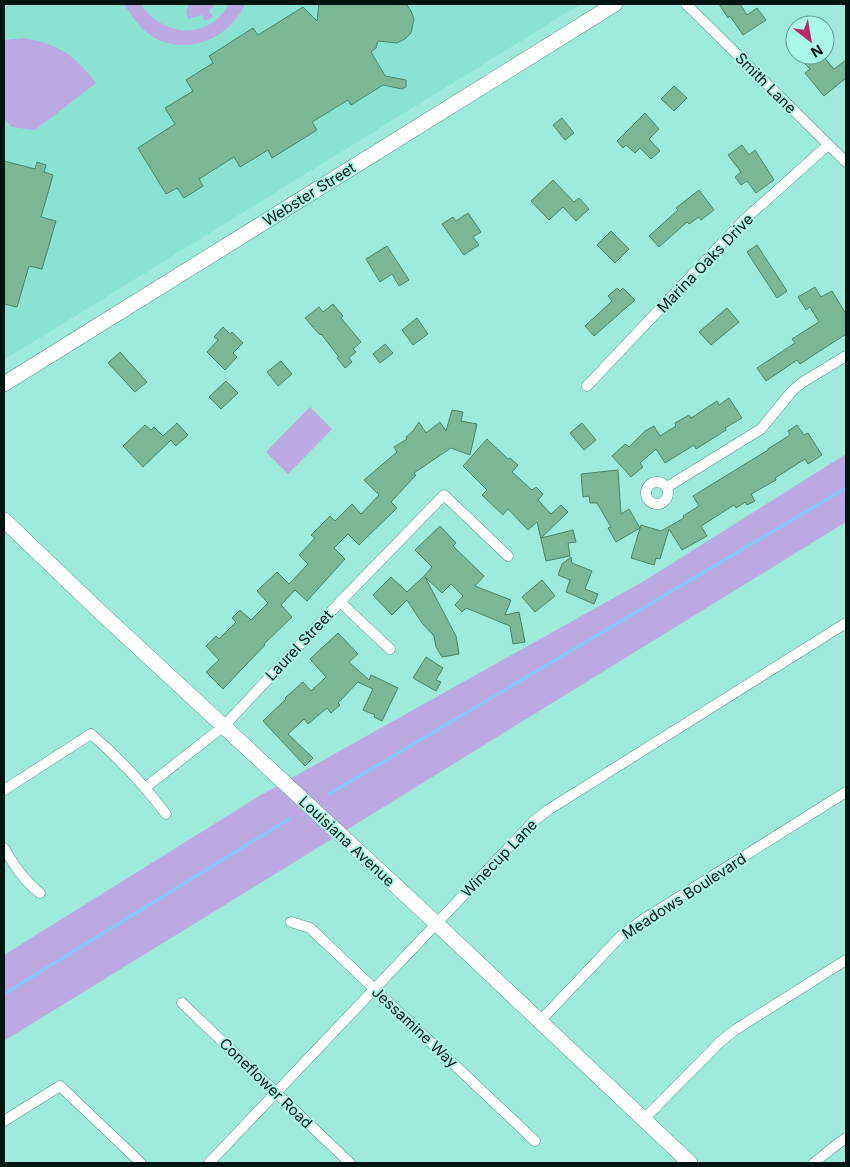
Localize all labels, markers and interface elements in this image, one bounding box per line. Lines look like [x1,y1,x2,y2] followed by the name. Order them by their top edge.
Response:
[785,15,835,65] north arrow
[808,42,826,62] text: N
[731,48,801,118] street label: Smith Lane
[259,158,359,230] street label: Webster Street
[653,209,757,317] street label: Marina Oaks Drive
[261,606,337,684] street label: Laurel Street
[295,792,399,890] street label: Louisiana Avenue
[457,815,541,901] street label: Winecup Lane
[618,849,750,943] street label: Meadows Boulevard
[368,982,462,1072] street label: Jessamine Way
[215,1034,317,1132] street label: Coneflower Road

